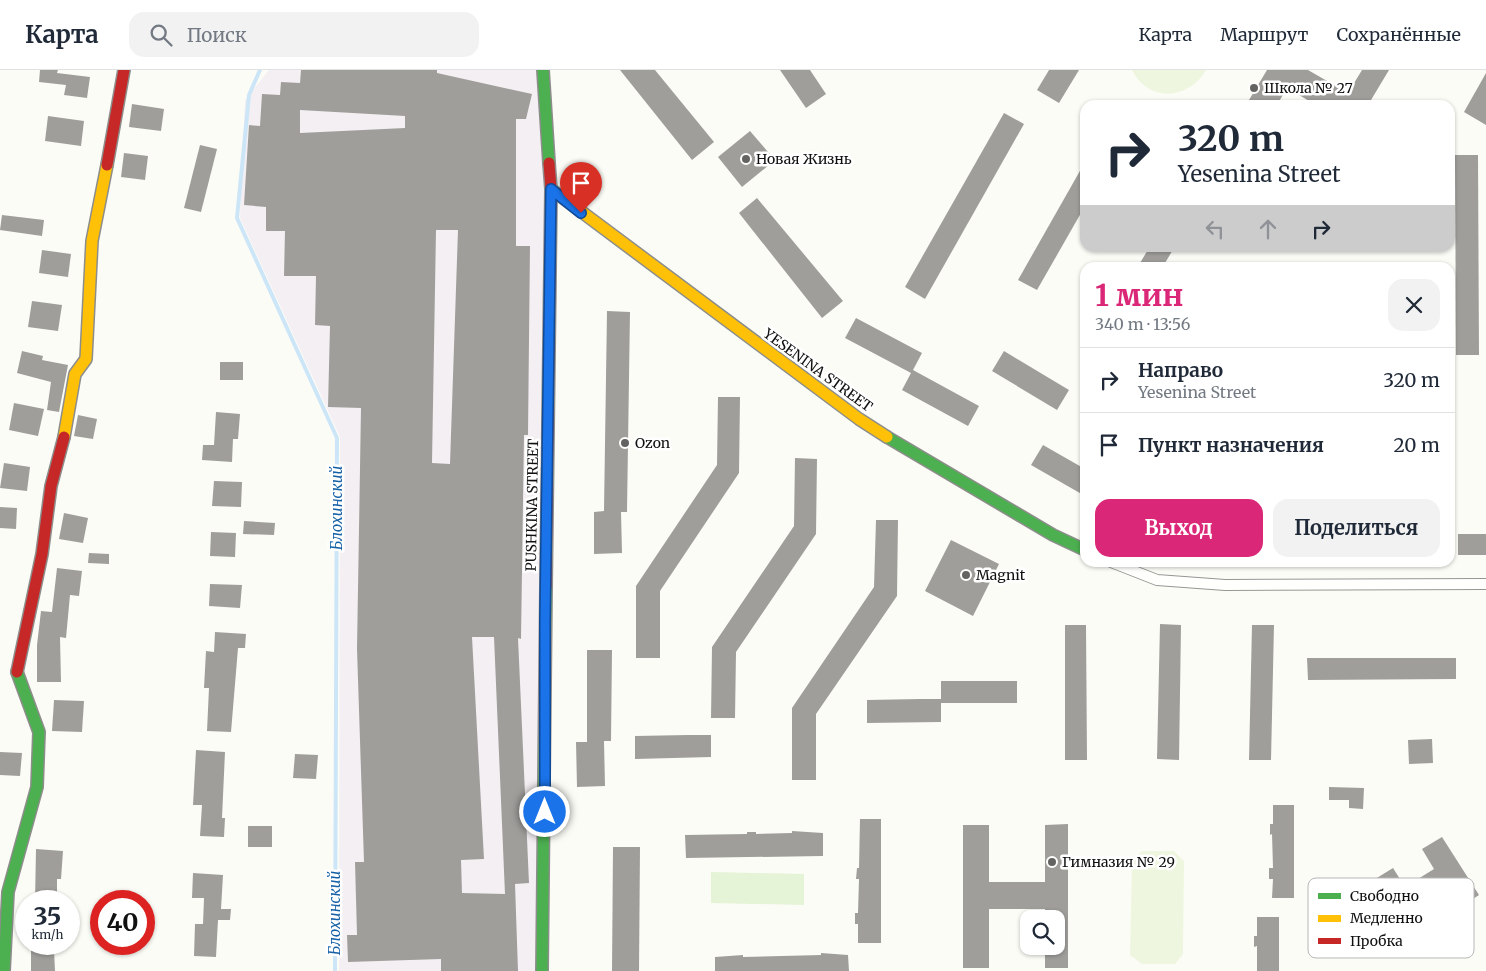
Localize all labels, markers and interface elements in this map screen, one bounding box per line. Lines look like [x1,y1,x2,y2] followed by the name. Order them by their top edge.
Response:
[129,12,479,57] search box
[25,19,99,50] text: Карта
[147,21,175,49] icon: search
[187,23,247,47] text: Поиск
[1139,23,1192,46] text: Карта
[1220,23,1308,46] text: Маршрут
[1336,23,1461,46] text: Сохранённые
[1264,79,1353,97] place label: Школа № 27
[1248,82,1260,94] marker: Школа № 27
[1178,117,1284,161] text: 320 m
[1095,120,1160,185] icon: right
[756,150,852,168] place label: Новая Жизнь
[740,153,752,165] marker: Новая Жизнь
[1178,160,1341,188] text: Yesenina Street
[560,162,602,213] pin
[567,169,595,197] icon: arrive
[1201,215,1229,243] icon: left
[1254,215,1282,243] icon: ahead
[1307,215,1335,243] icon: right
[1095,276,1183,314] text: 1 мин
[1388,279,1440,331] button: close
[1095,314,1190,334] text: 340 m · 13:56
[759,324,876,416] street label: YESENINA STREET
[1138,358,1223,382] text: Направо
[1095,366,1123,394] icon: right
[1383,368,1440,392] text: 320 m
[1138,382,1256,402] text: Yesenina Street
[1095,431,1123,459] icon: arrive
[1138,433,1324,457] text: Пункт назначения
[1393,433,1440,457] text: 20 m
[635,434,670,452] place label: Ozon
[619,437,631,449] marker: Ozon
[522,438,542,572] street label: PUSHKINA STREET
[327,465,346,550] water label: Блохинский
[1095,499,1263,557] button: Выход
[1273,499,1440,557] button: Поделиться
[976,566,1026,584] place label: Magnit
[960,569,972,581] marker: Magnit
[518,785,570,837] position arrow
[1062,853,1175,871] place label: Гимназия № 29
[1046,856,1058,868] marker: Гимназия № 29
[325,870,344,955] water label: Блохинский
[1308,878,1474,958] legend
[1350,887,1419,905] text: Свободно
[90,890,155,955] speed limit sign: 40
[34,900,61,932] text: 35
[1350,909,1423,927] text: Медленно
[1020,910,1065,955] map controls
[1020,910,1065,955] button: search
[32,927,63,942] text: km/h
[1350,932,1403,950] text: Пробка

